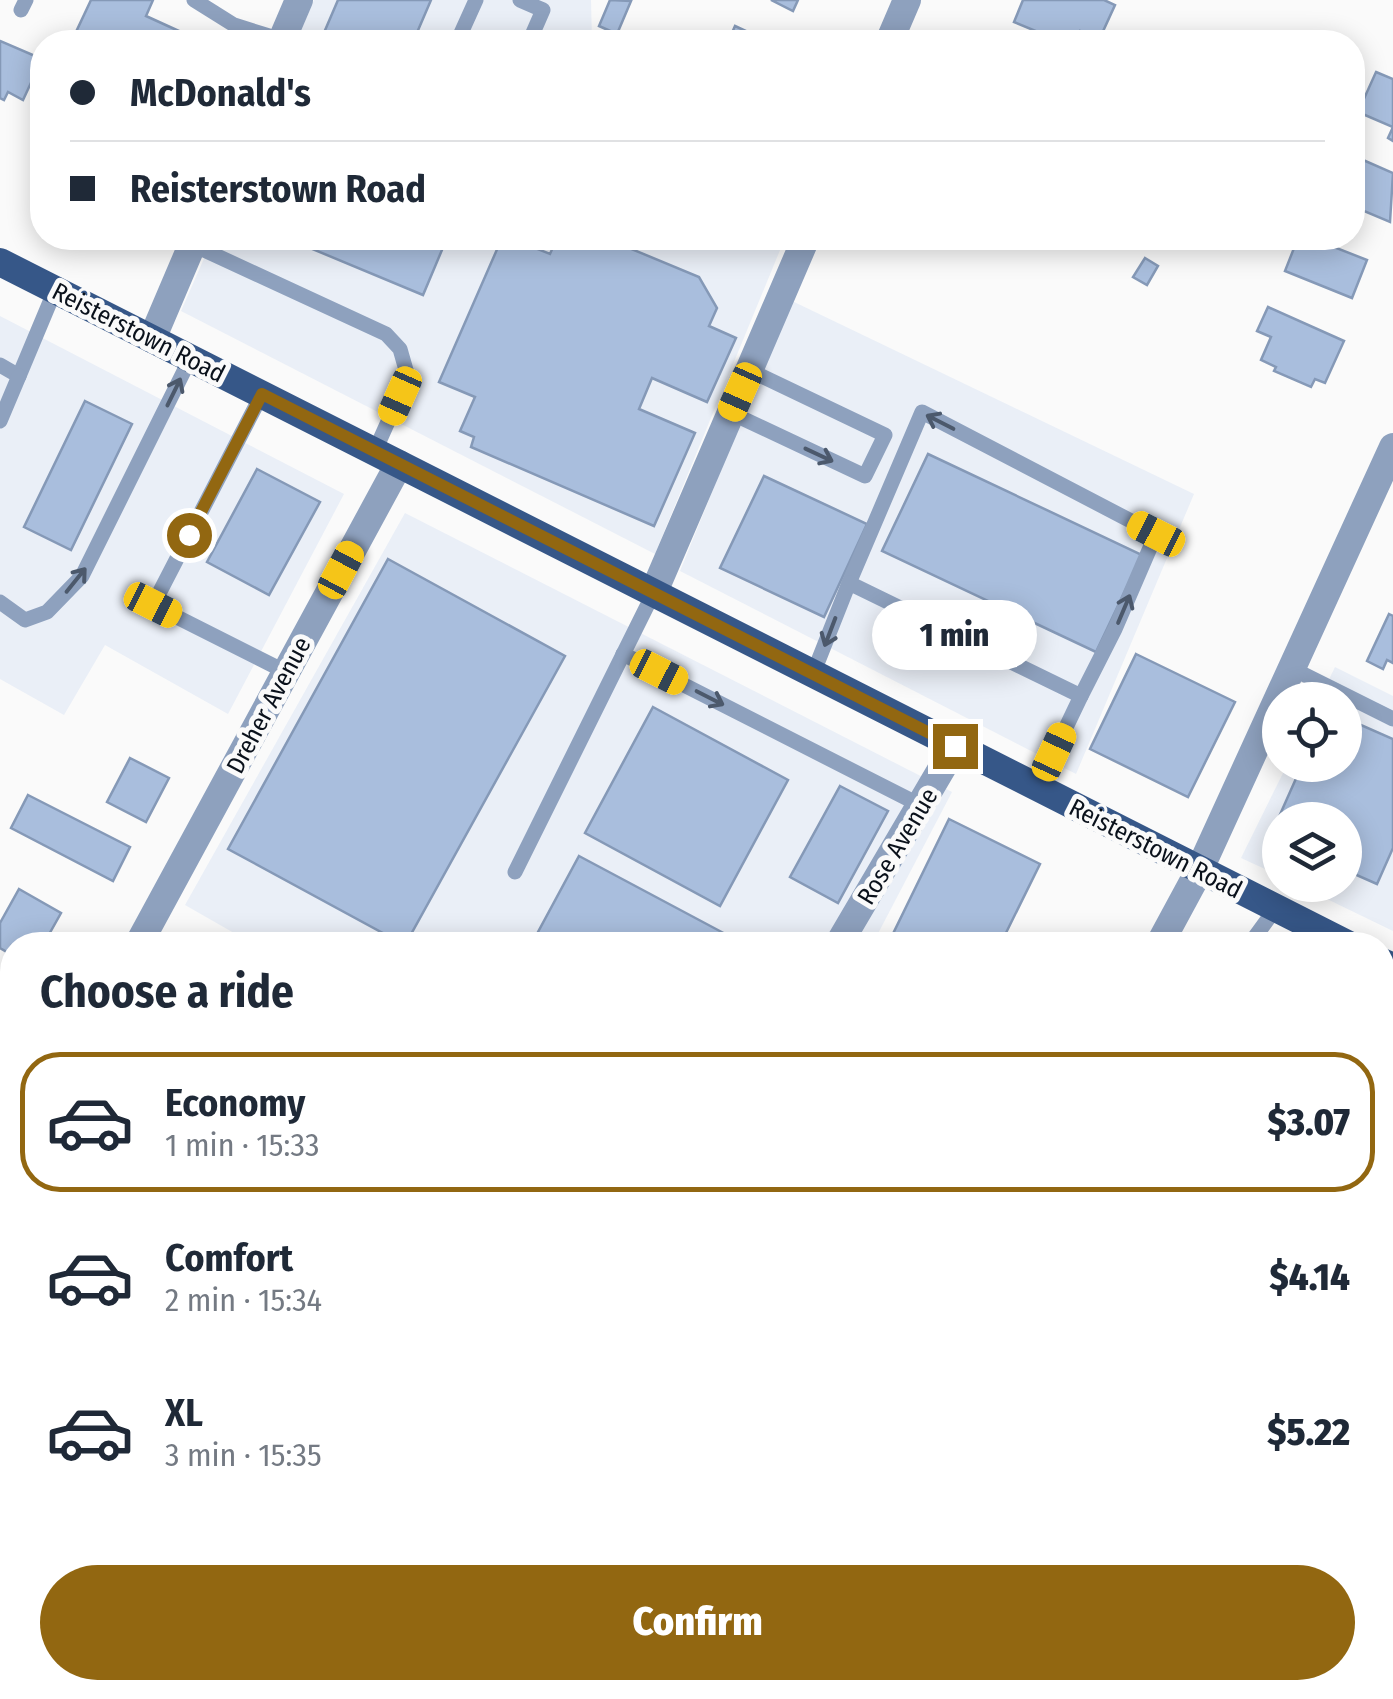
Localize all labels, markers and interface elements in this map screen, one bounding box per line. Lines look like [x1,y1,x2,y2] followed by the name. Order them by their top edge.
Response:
[130,70,311,116] text: McDonald's
[130,166,426,212] text: Reisterstown Road
[47,276,230,389] street label: Reisterstown Road
[714,358,766,426] car
[374,362,426,430] car
[165,378,184,408] one-way arrow
[925,412,955,431] one-way arrow
[803,446,833,465] one-way arrow
[1122,507,1190,561] car
[167,513,212,558] route start
[314,536,368,604] car
[65,567,87,593] one-way arrow
[119,578,187,632] car
[1116,594,1134,625] one-way arrow
[872,601,1038,671] callout: 1 min
[920,616,989,654] text: 1 min
[819,617,837,647] one-way arrow
[220,632,317,779] street label: Dreher Avenue
[625,645,693,699] car
[1262,682,1362,902] map controls
[1262,682,1362,782] button: locate
[695,689,725,708] one-way arrow
[1028,718,1080,786] car
[933,724,978,769] route end
[851,783,944,910] street label: Rose Avenue
[1064,792,1247,905] street label: Reisterstown Road
[1262,802,1362,902] button: layers
[40,965,294,1019] text: Choose a ride
[45,1077,135,1167] icon: car
[165,1080,305,1126] text: Economy
[1268,1099,1350,1145] text: $3.07
[165,1126,319,1164] text: 1 min · 15:33
[45,1232,135,1322] icon: car
[165,1235,293,1281] text: Comfort
[1270,1254,1350,1300] text: $4.14
[165,1281,322,1319] text: 2 min · 15:34
[45,1387,135,1477] icon: car
[165,1390,203,1436] text: XL
[1267,1409,1350,1455] text: $5.22
[165,1436,322,1474] text: 3 min · 15:35
[40,1565,1355,1680] button: Confirm

